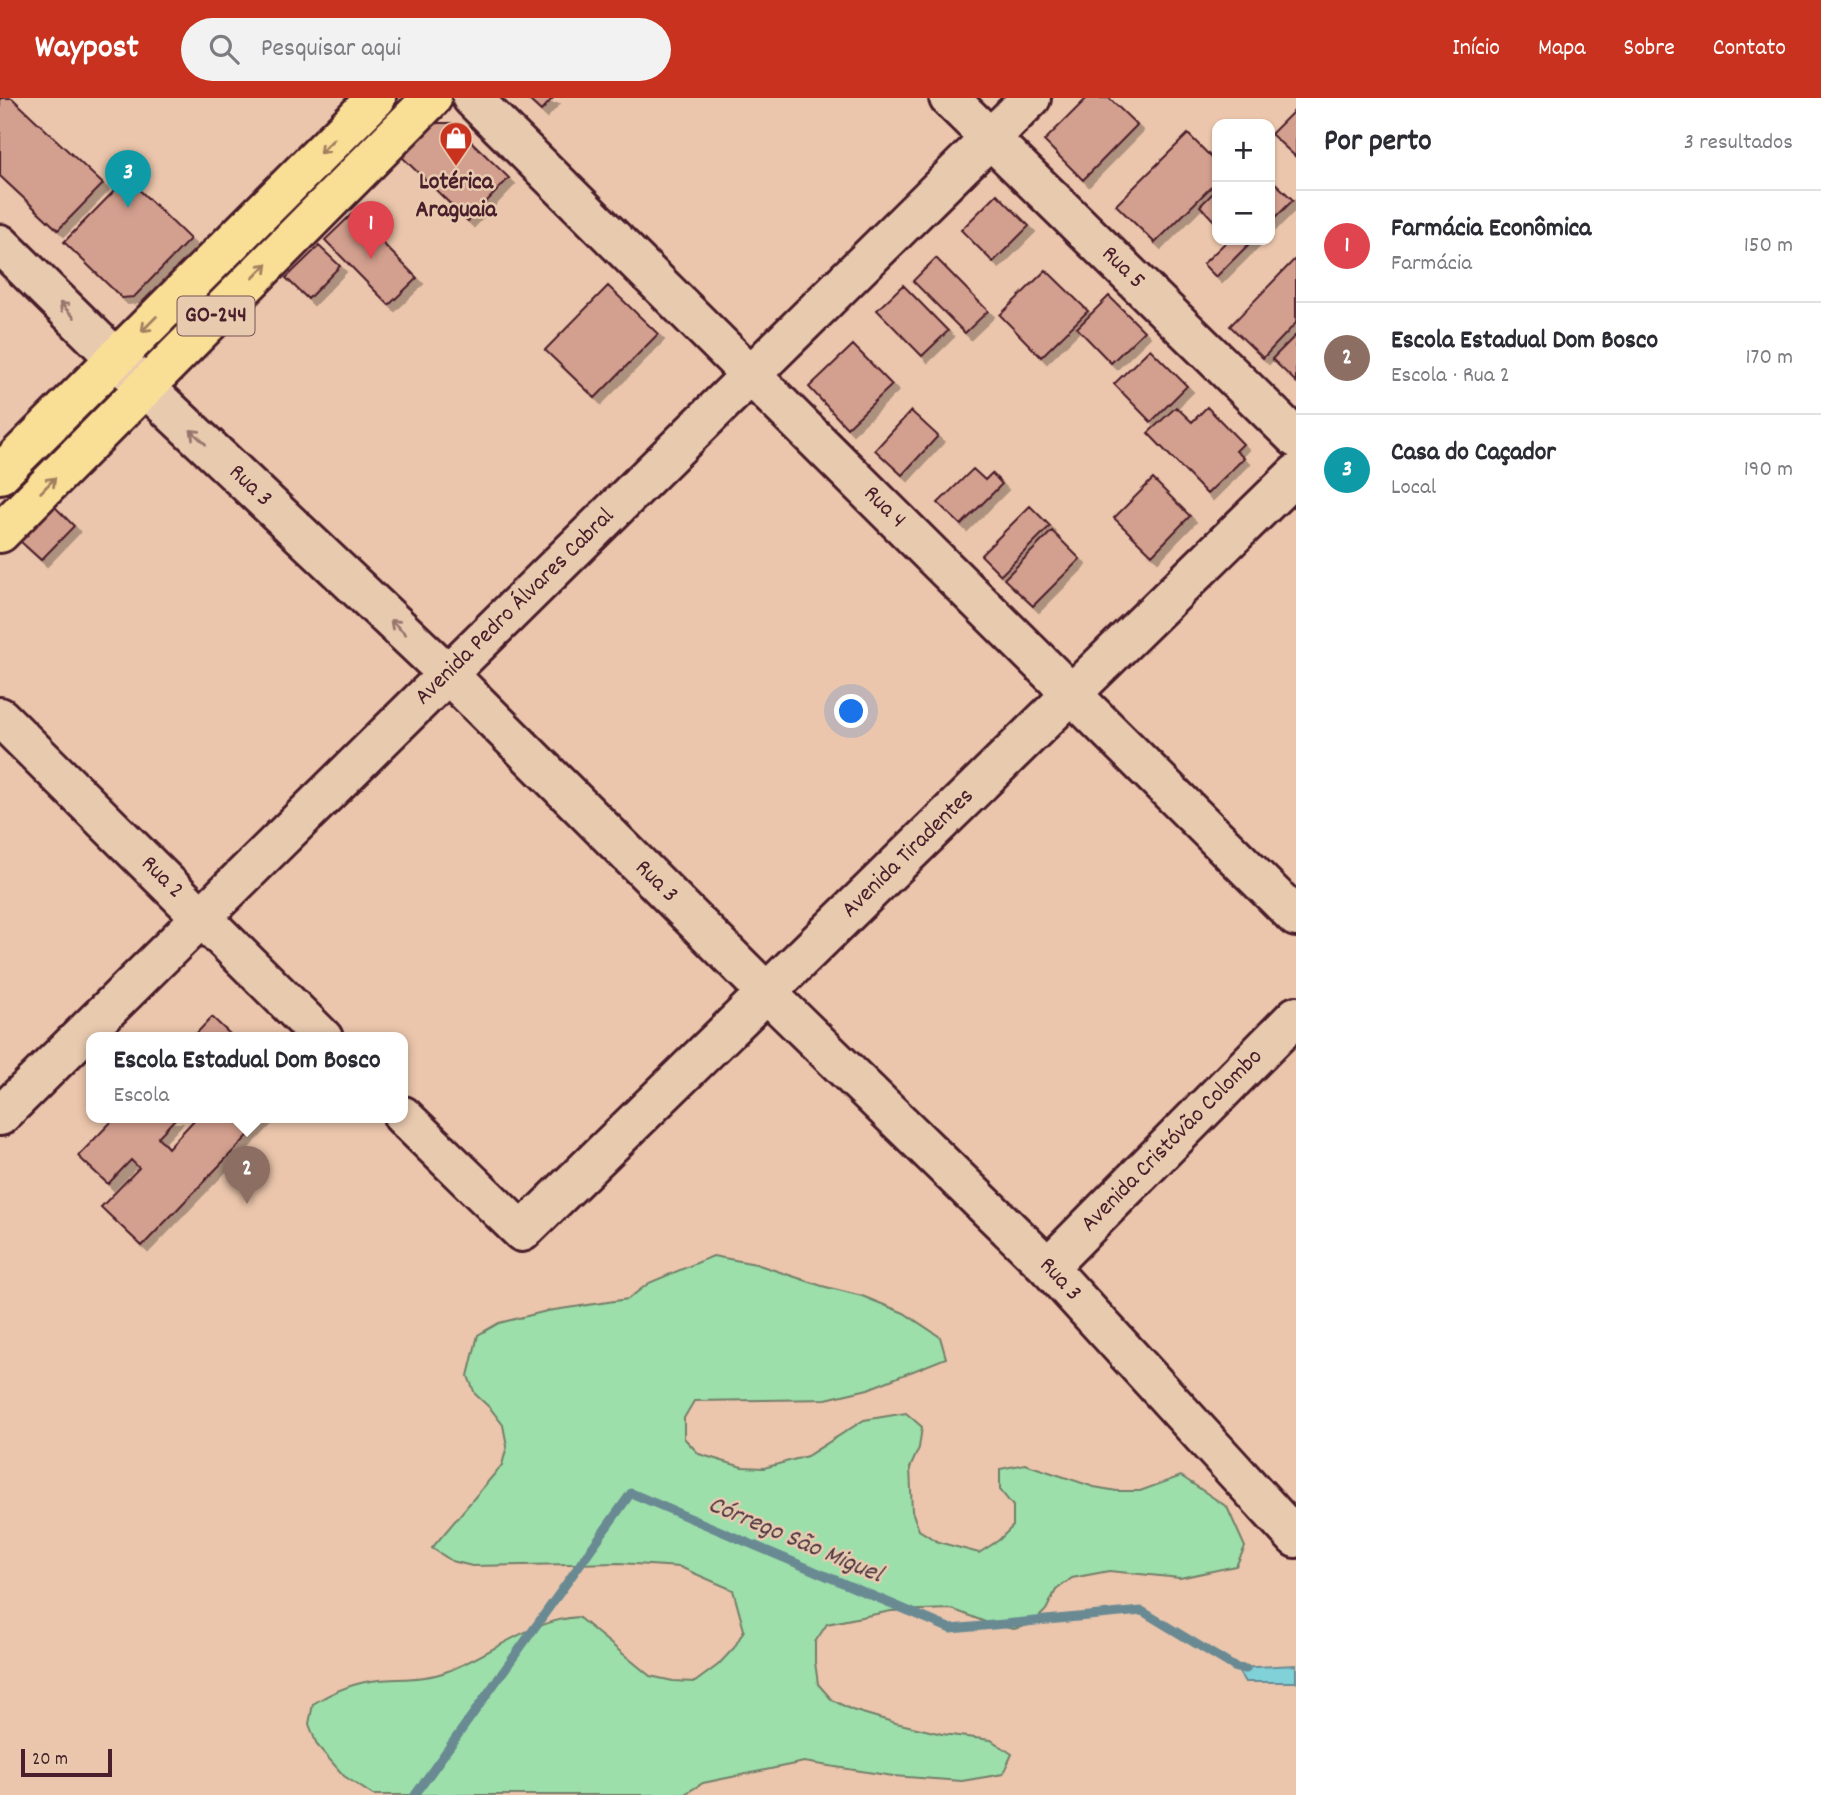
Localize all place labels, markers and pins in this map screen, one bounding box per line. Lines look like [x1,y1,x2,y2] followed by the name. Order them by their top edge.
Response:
[437,119,475,168] shop icon: Lotérica Araguaia
[105,150,151,208] pin: 3
[415,166,497,228] place label: Lotérica Araguaia
[348,201,394,259] pin: 1
[224,1146,270,1204] pin: 2

